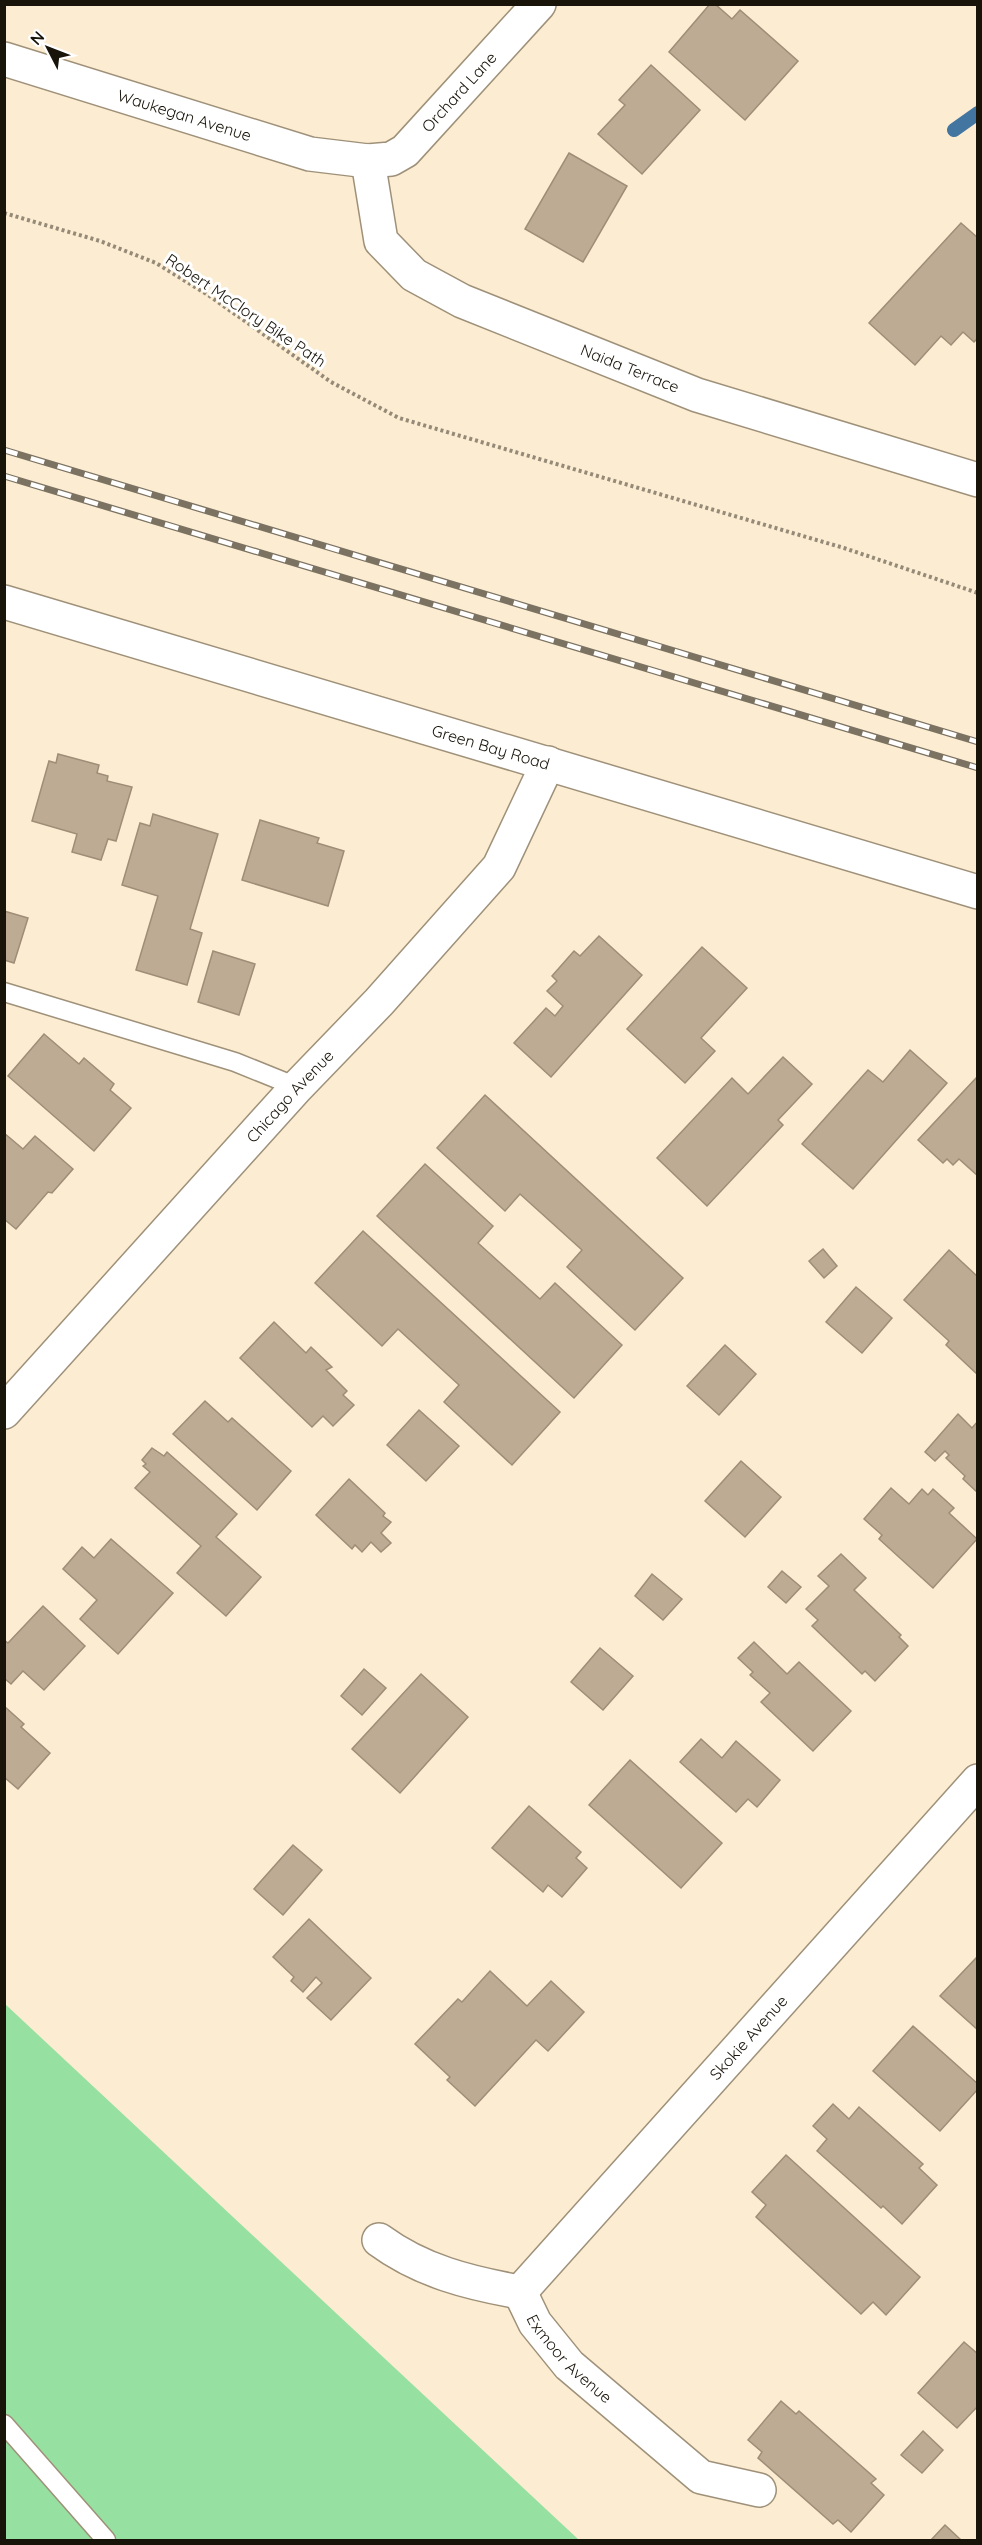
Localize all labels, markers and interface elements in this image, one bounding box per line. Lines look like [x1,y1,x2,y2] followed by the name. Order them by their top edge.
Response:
[18,18,78,78] north arrow
[25,27,48,49] text: N
[417,48,500,136] street label: Orchard Lane
[115,85,254,145] street label: Waukegan Avenue
[162,249,330,371] street label: Robert McClory Bike Path
[578,340,682,397] street label: Naida Terrace
[430,720,552,774] street label: Green Bay Road
[242,1045,338,1147] street label: Chicago Avenue
[705,1991,791,2084] street label: Skokie Avenue
[522,2311,616,2407] street label: Exmoor Avenue

